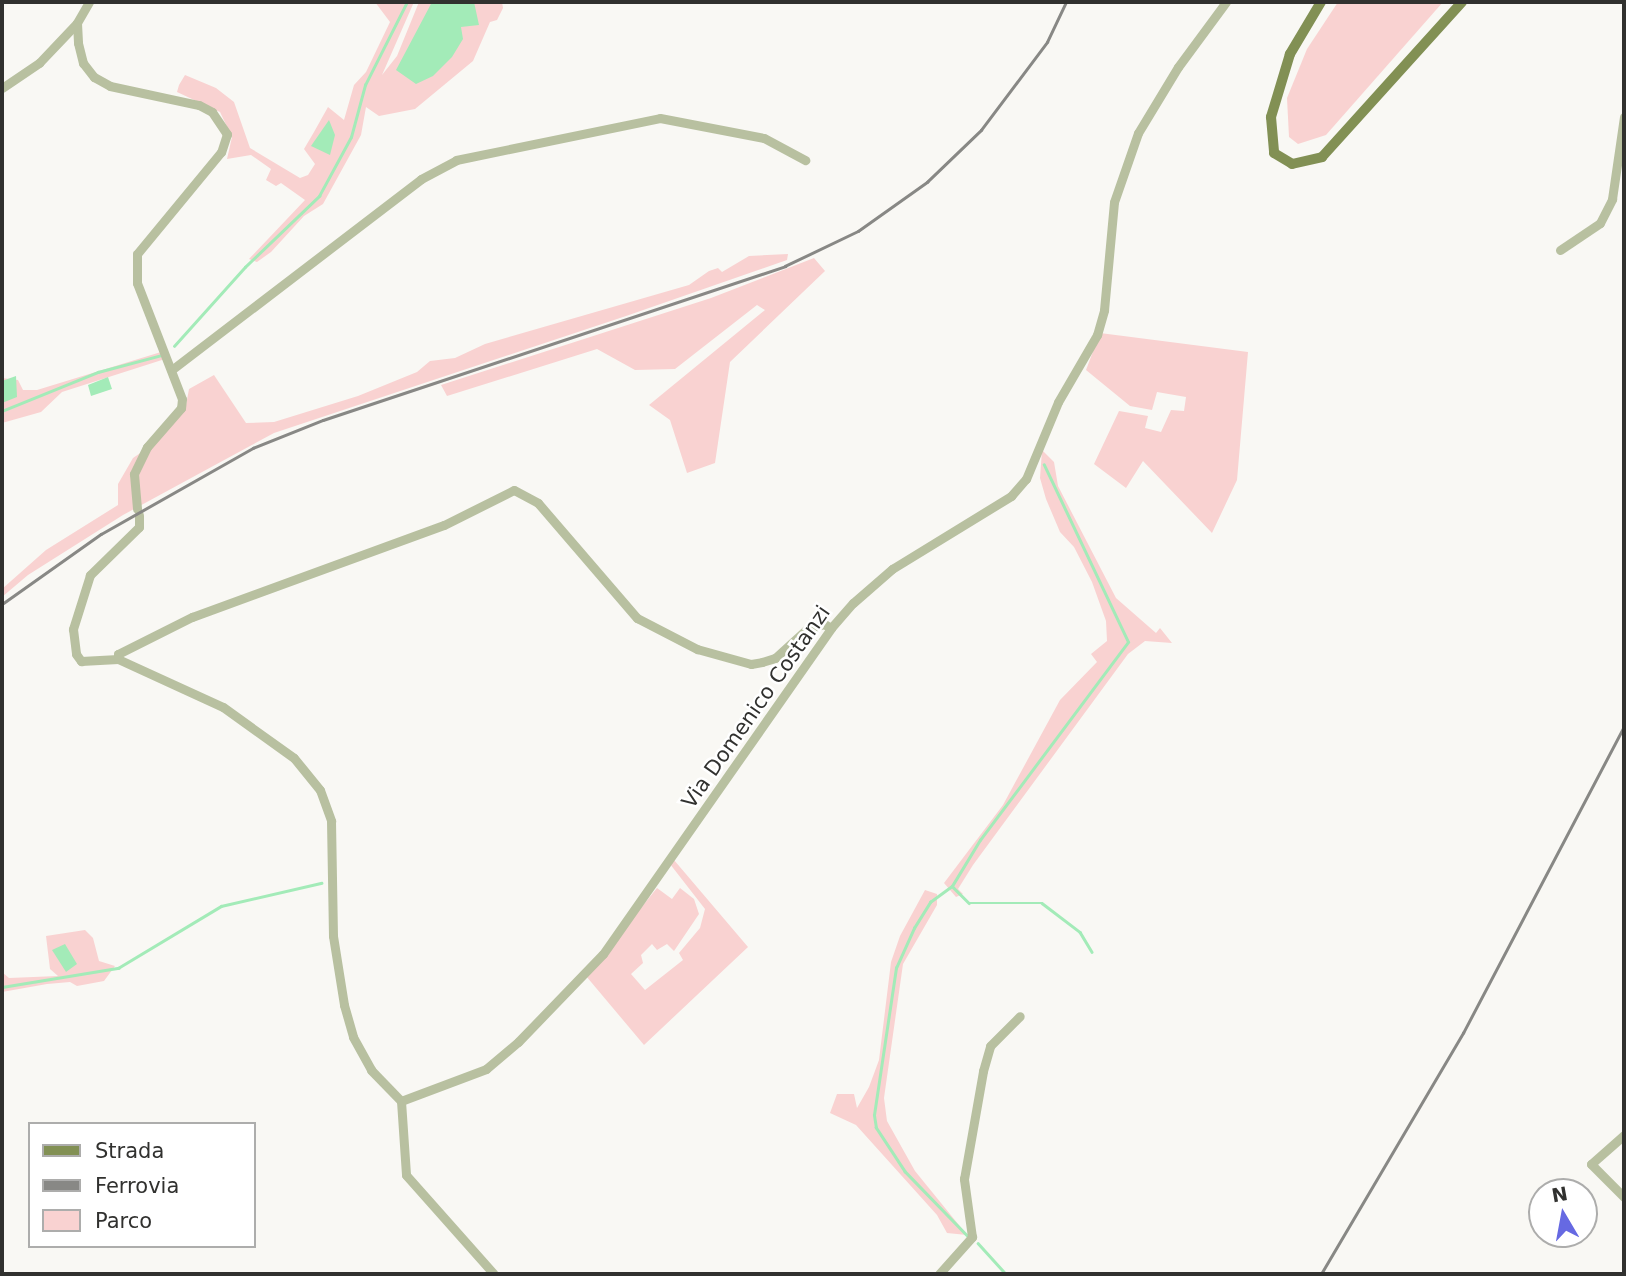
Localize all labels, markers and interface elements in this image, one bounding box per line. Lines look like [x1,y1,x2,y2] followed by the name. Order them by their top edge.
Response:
[676,601,836,813] street label: Via Domenico Costanzi
[28,1122,256,1248] legend
[95,1139,164,1163] text: Strada
[95,1174,179,1198] text: Ferrovia
[1528,1178,1598,1248] north arrow
[1550,1182,1569,1207] text: N
[95,1209,152,1233] text: Parco

